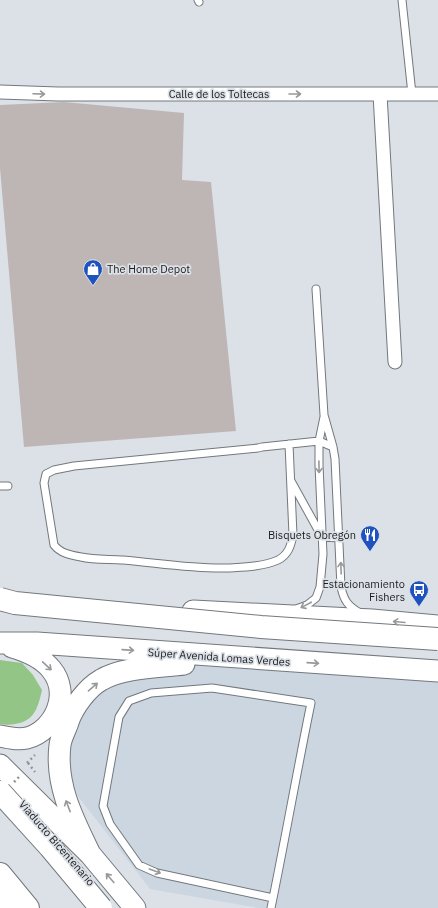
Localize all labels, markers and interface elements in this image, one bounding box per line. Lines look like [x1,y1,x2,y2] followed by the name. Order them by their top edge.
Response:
[169,87,269,101] street label: Calle de los Toltecas
[32,90,45,97] one-way arrow
[288,90,301,98] one-way arrow
[82,258,104,286] shop icon: The Home Depot
[107,262,190,276] place label: The Home Depot
[315,460,323,473] one-way arrow
[359,524,381,552] restaurant icon: Bisquets Obregón
[268,528,356,542] place label: Bisquets Obregón
[337,562,344,575] one-way arrow
[322,577,405,604] place label: Estacionamiento Fishers
[408,579,430,607] bus stop icon: Estacionamiento Fishers
[300,601,312,609] one-way arrow
[393,619,406,626] one-way arrow
[147,645,291,669] street label: Súper Avenida Lomas Verdes
[121,647,134,654] one-way arrow
[306,660,319,667] one-way arrow
[42,661,52,671] one-way arrow
[87,683,97,692] one-way arrow
[16,797,98,889] street label: Viaducto Bicentenario
[63,801,71,813] one-way arrow
[148,868,160,876] one-way arrow
[105,873,114,883] one-way arrow

